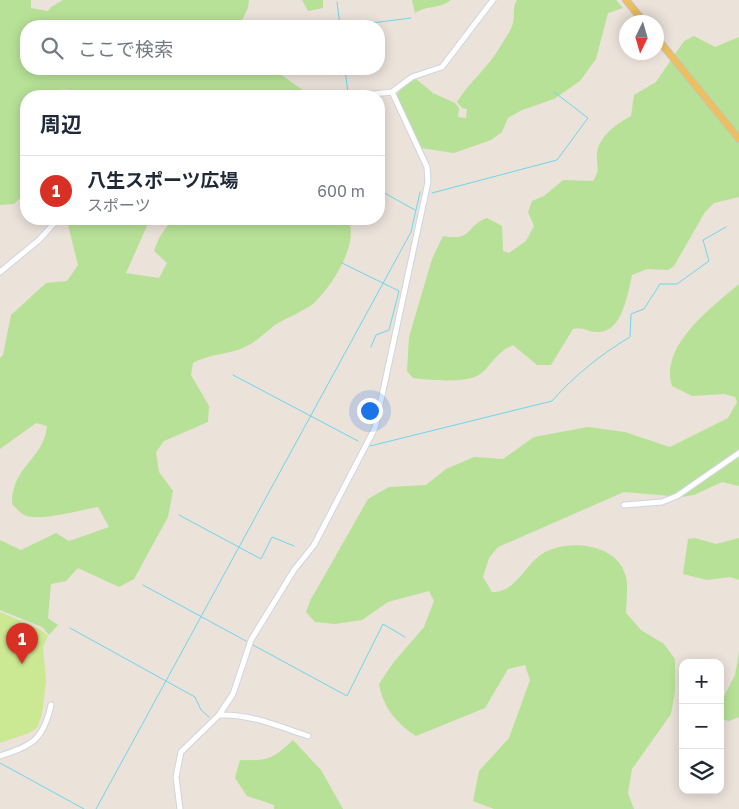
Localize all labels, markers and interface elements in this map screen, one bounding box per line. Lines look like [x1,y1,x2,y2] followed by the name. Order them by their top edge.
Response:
[619,15,664,60] north arrow
[20,20,385,75] search box
[38,34,66,62] icon: search
[78,37,173,60] text: ここで検索
[40,111,82,137] text: 周辺
[87,168,239,191] text: 八生スポーツ広場
[52,181,60,201] text: 1
[317,181,365,201] text: 600 m
[87,195,151,215] text: スポーツ
[357,398,383,424] your location
[6,623,38,664] pin: 1
[679,659,724,794] map controls
[679,659,724,704] button: +
[679,704,724,749] button: −
[679,749,724,794] button: layers

